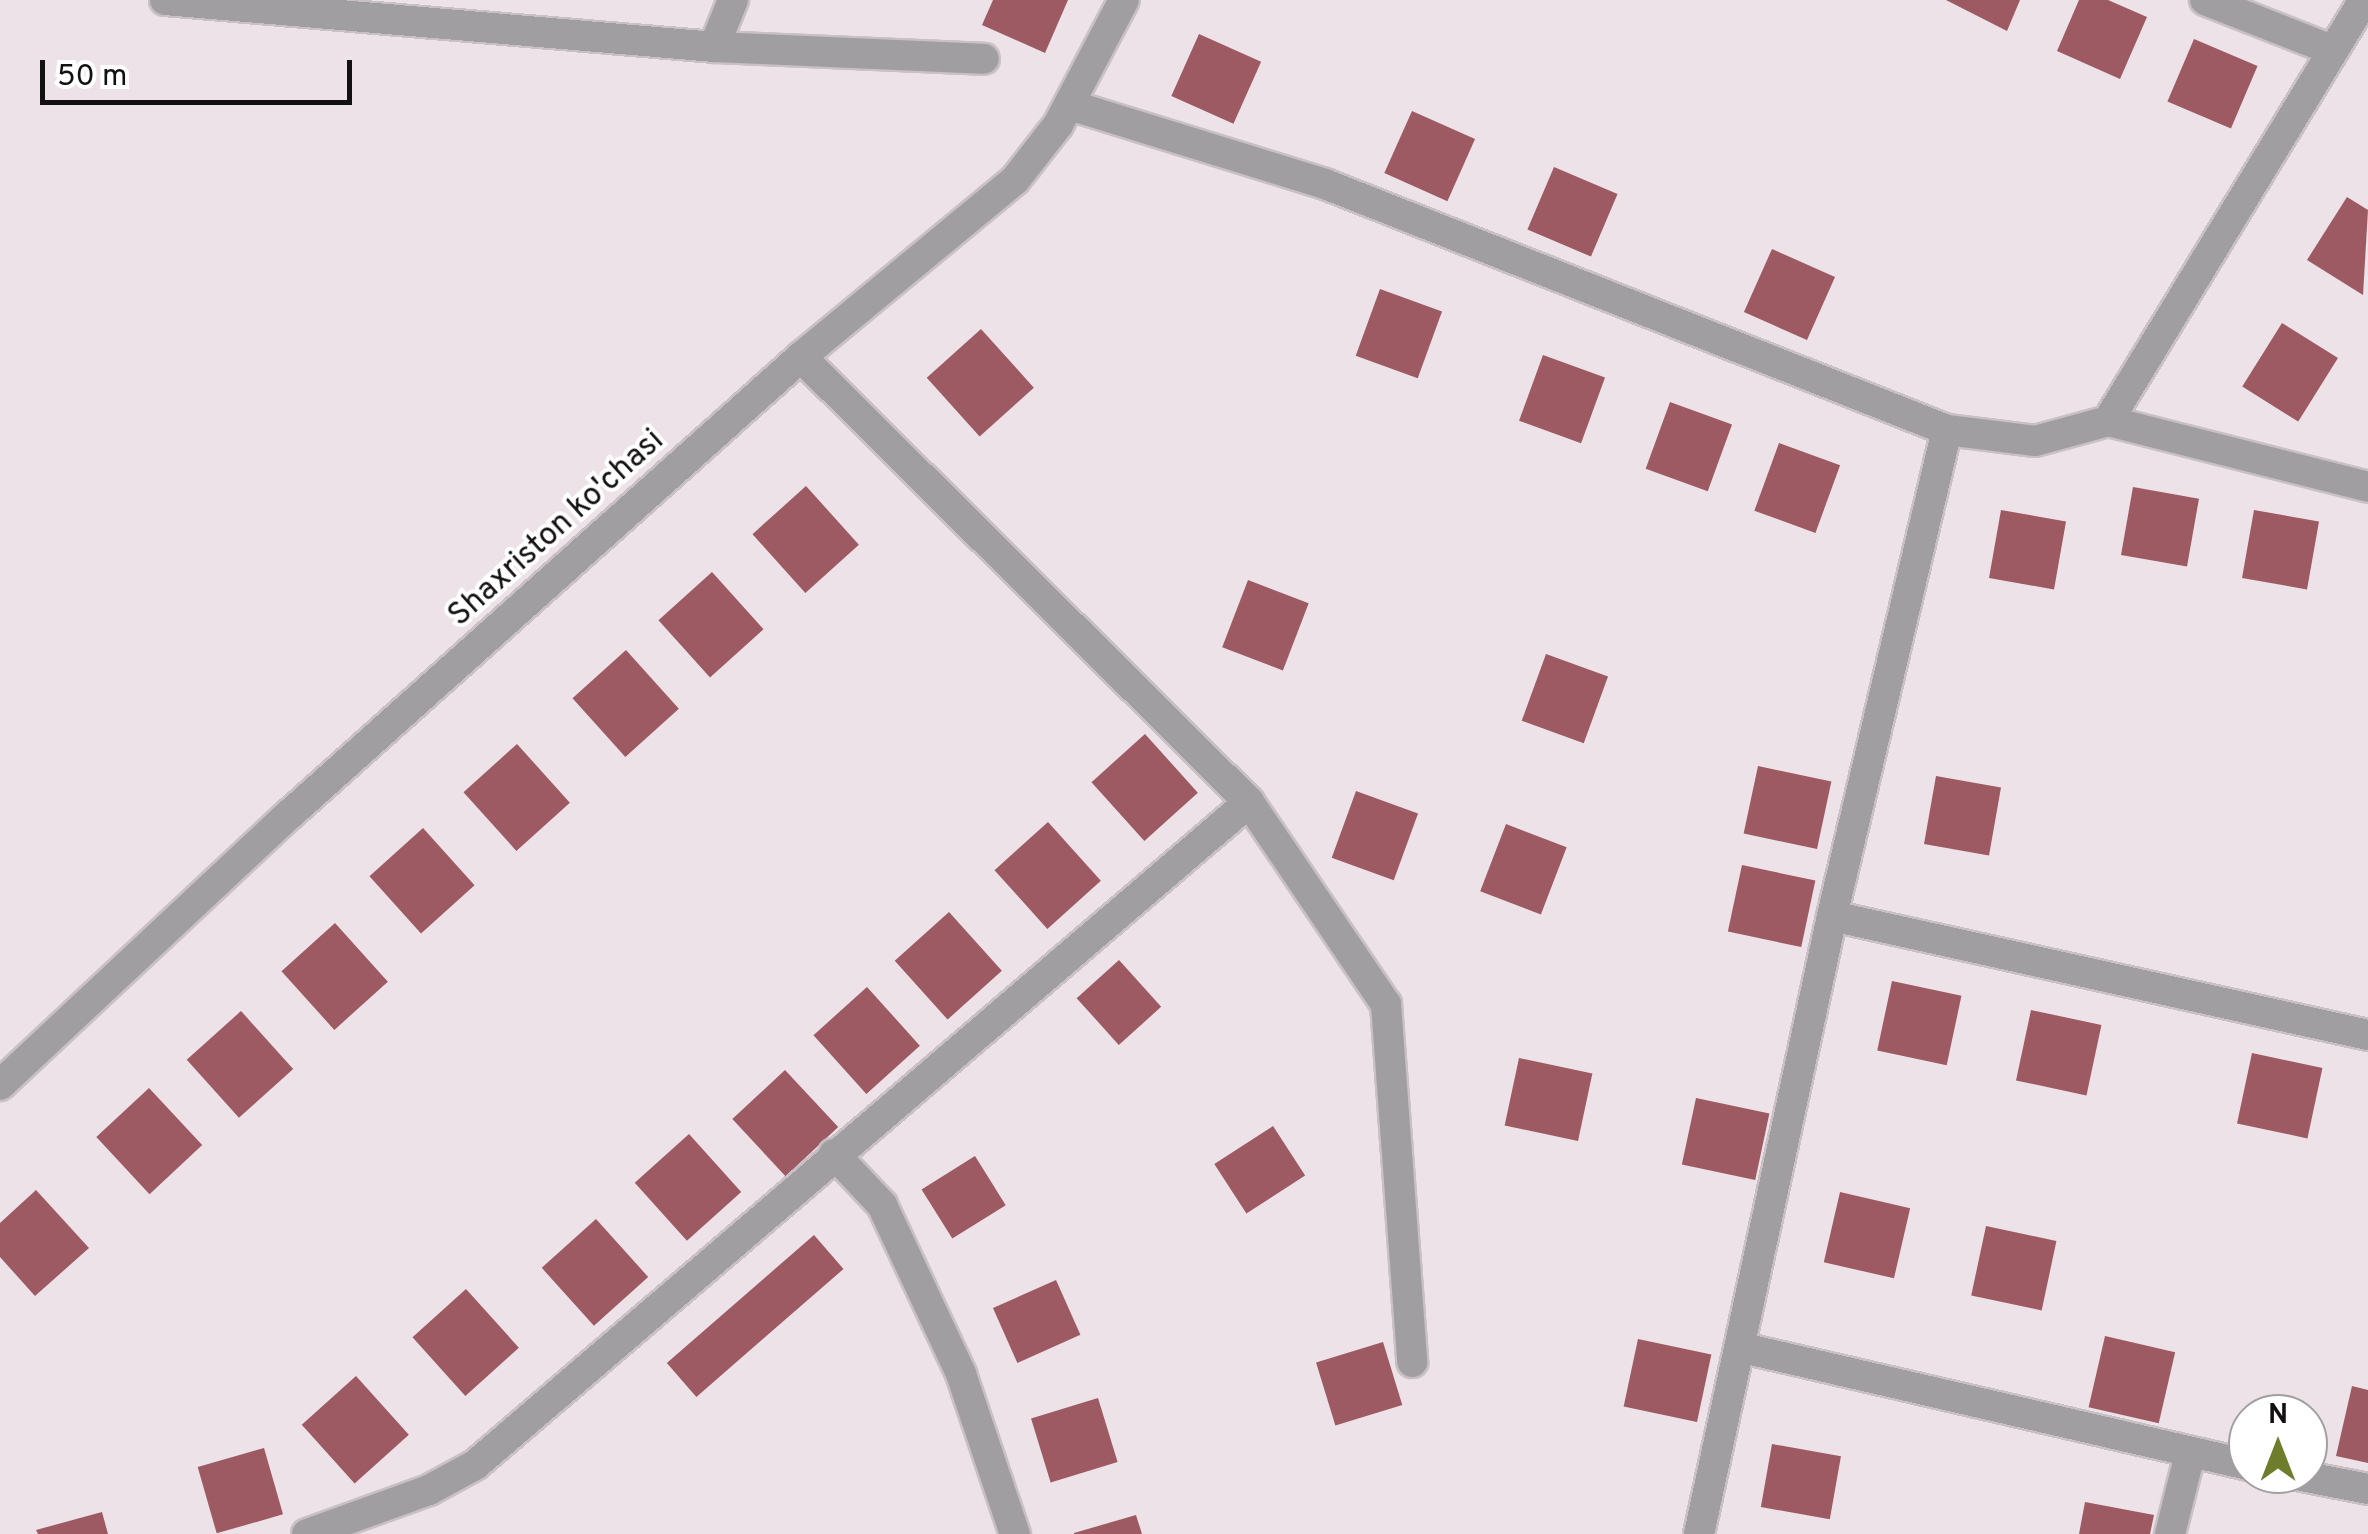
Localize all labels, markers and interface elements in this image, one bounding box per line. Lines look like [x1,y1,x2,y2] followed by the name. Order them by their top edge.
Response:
[45,40,358,102] scale bar
[57,59,127,96] text: 50 m
[441,422,673,636] street label: Shaxriston ko'chasi
[2228,1394,2328,1494] north arrow
[2268,1398,2288,1434] text: N

